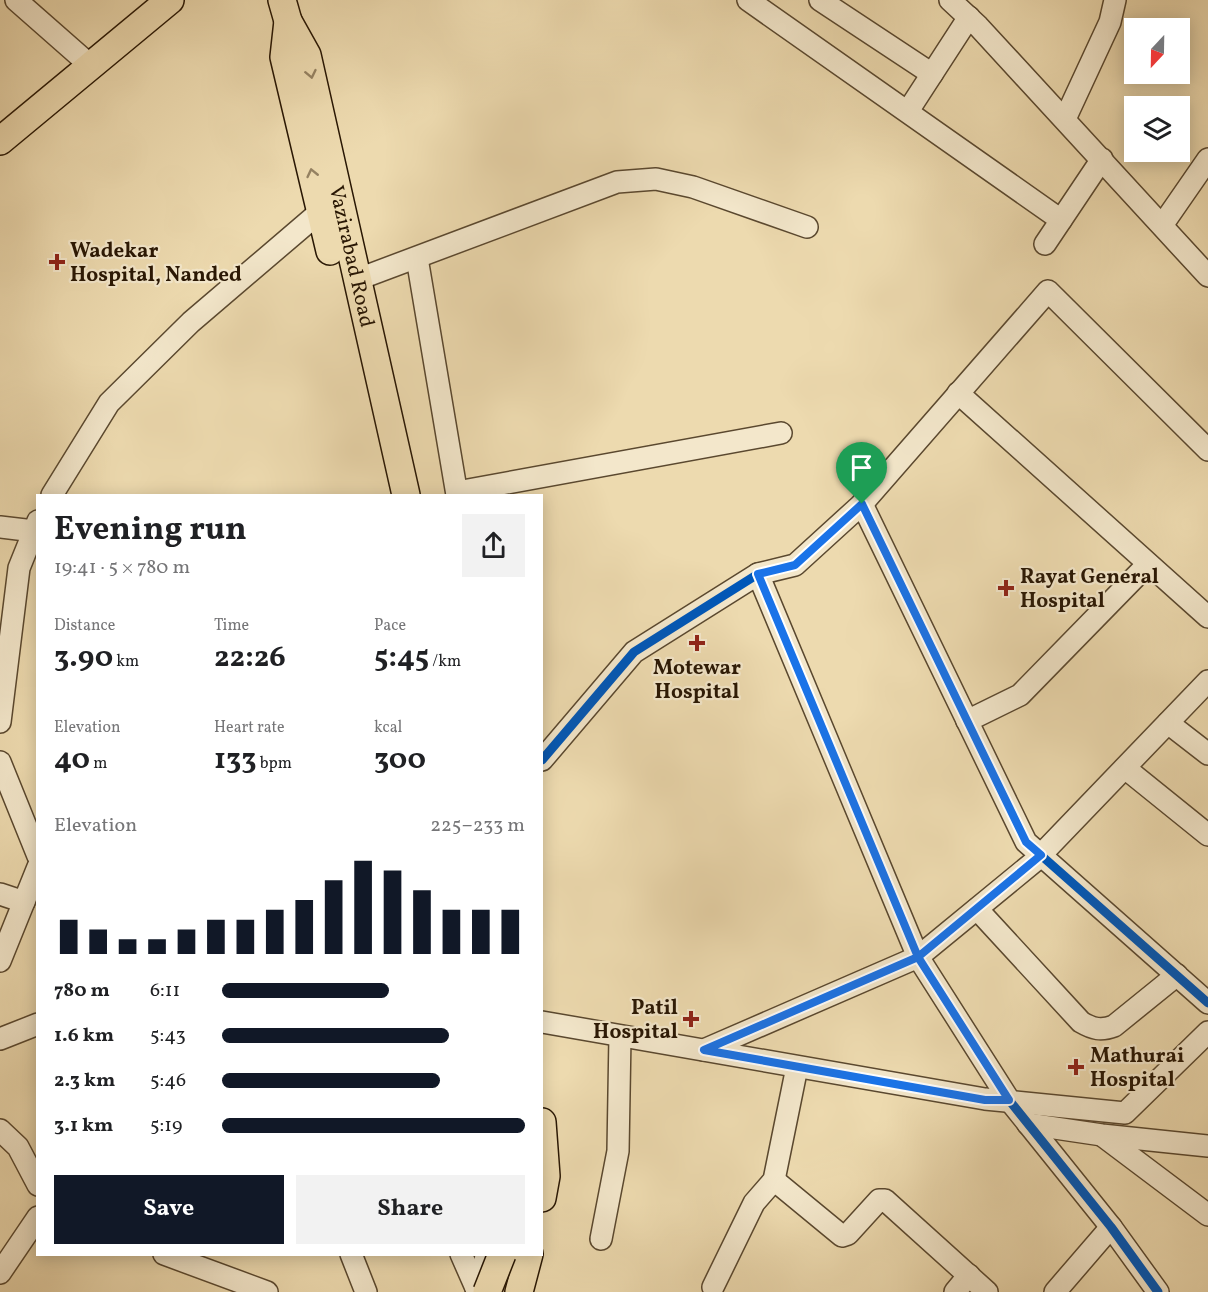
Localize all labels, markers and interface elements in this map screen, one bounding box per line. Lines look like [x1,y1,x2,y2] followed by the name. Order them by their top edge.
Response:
[1124,18,1190,84] north arrow
[1124,18,1190,162] map controls
[304,68,317,78] one-way arrow
[1124,96,1190,162] button: layers
[306,168,319,178] one-way arrow
[321,183,381,330] street label: Vazirabad Road
[70,237,242,290] place label: Wadekar Hospital, Nanded
[48,253,66,271] marker: Wadekar Hospital, Nanded
[836,442,887,504] pin
[845,451,878,484] icon: arrive
[54,508,247,554] text: Evening run
[462,514,525,577] button: share
[54,554,190,582] text: 19:41 · 5 × 780 m
[1020,563,1159,616] place label: Rayat General Hospital
[997,579,1015,597] marker: Rayat General Hospital
[54,615,115,637] text: Distance
[214,615,249,637] text: Time
[374,615,406,637] text: Pace
[688,634,706,652] marker: Motewar Hospital
[54,637,113,679] text: 3.90
[214,637,286,679] text: 22:26
[374,637,429,679] text: 5:45
[113,651,139,673] text: km
[429,651,461,673] text: /km
[653,654,741,707] place label: Motewar Hospital
[54,717,121,739] text: Elevation
[214,717,285,739] text: Heart rate
[374,717,402,739] text: kcal
[54,739,90,781] text: 40
[214,739,257,781] text: 133
[374,739,426,781] text: 300
[90,753,107,775] text: m
[257,753,292,775] text: bpm
[54,812,137,840] text: Elevation
[430,812,525,840] text: 225–233 m
[54,977,110,1005] text: 780 m
[150,977,180,1005] text: 6:11
[593,994,678,1047] place label: Patil Hospital
[682,1010,700,1028] marker: Patil Hospital
[54,1022,114,1050] text: 1.6 km
[150,1022,186,1050] text: 5:43
[1090,1042,1184,1095] place label: Mathurai Hospital
[1067,1058,1085,1076] marker: Mathurai Hospital
[54,1067,115,1095] text: 2.3 km
[150,1067,186,1095] text: 5:46
[54,1112,113,1140] text: 3.1 km
[150,1112,182,1140] text: 5:19
[54,1175,284,1244] button: Save
[296,1175,525,1244] button: Share

